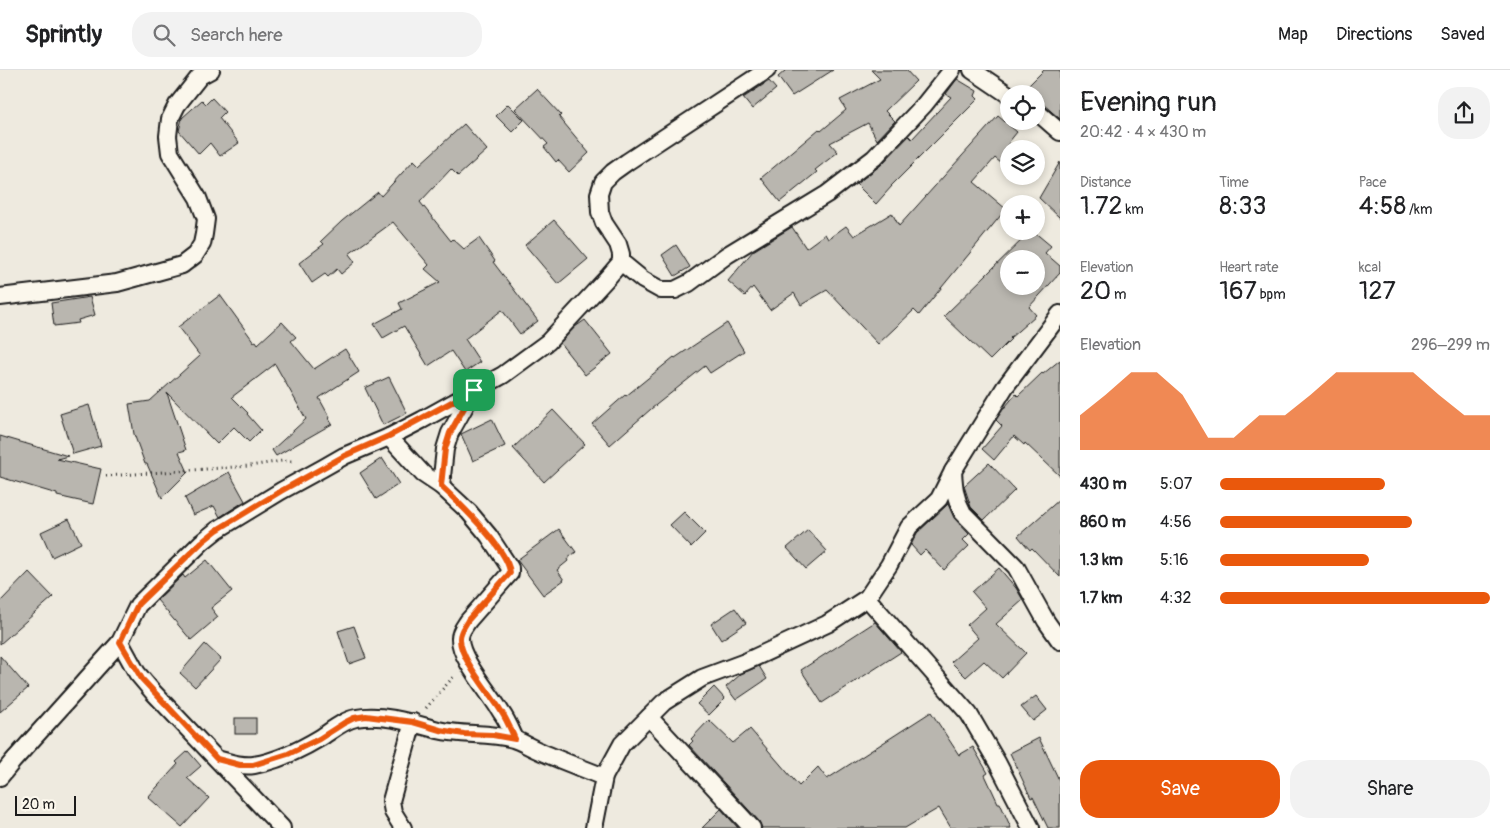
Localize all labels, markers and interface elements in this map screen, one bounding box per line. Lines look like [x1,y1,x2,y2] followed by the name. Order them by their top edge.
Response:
[132,12,482,57] search box
[25,20,102,49] text: Sprintly
[150,21,178,49] icon: search
[190,23,283,47] text: Search here
[1278,23,1308,46] text: Map
[1336,23,1412,46] text: Directions
[1440,23,1485,46] text: Saved
[1000,85,1045,295] map controls
[1000,85,1045,130] button: locate
[1080,85,1217,120] text: Evening run
[1438,87,1490,139] button: share
[1080,122,1206,142] text: 20:42 · 4 × 430 m
[1000,140,1045,185] button: layers
[1080,174,1131,191] text: Distance
[1219,174,1249,191] text: Time
[1359,174,1386,191] text: Pace
[1080,191,1122,222] text: 1.72
[1219,191,1267,222] text: 8:33
[1359,191,1406,222] text: 4:58
[1000,195,1045,240] button: +
[1122,201,1144,218] text: km
[1406,201,1432,218] text: /km
[1000,250,1045,295] button: −
[1080,259,1133,276] text: Elevation
[1219,259,1278,276] text: Heart rate
[1359,259,1381,276] text: kcal
[1080,276,1111,307] text: 20
[1219,276,1257,307] text: 167
[1359,276,1396,307] text: 127
[1111,286,1127,303] text: m
[1257,286,1286,303] text: bpm
[1080,335,1141,355] text: Elevation
[1411,335,1490,355] text: 296–299 m
[453,369,495,411] pin
[460,376,488,404] icon: arrive
[1080,474,1127,494] text: 430 m
[1160,474,1192,494] text: 5:07
[1080,512,1126,532] text: 860 m
[1160,512,1192,532] text: 4:56
[1080,550,1123,570] text: 1.3 km
[1160,550,1189,570] text: 5:16
[1080,588,1123,608] text: 1.7 km
[1160,588,1191,608] text: 4:32
[1080,760,1280,818] button: Save
[1290,760,1490,818] button: Share
[15,793,76,816] scale bar
[22,796,55,813] text: 20 m

